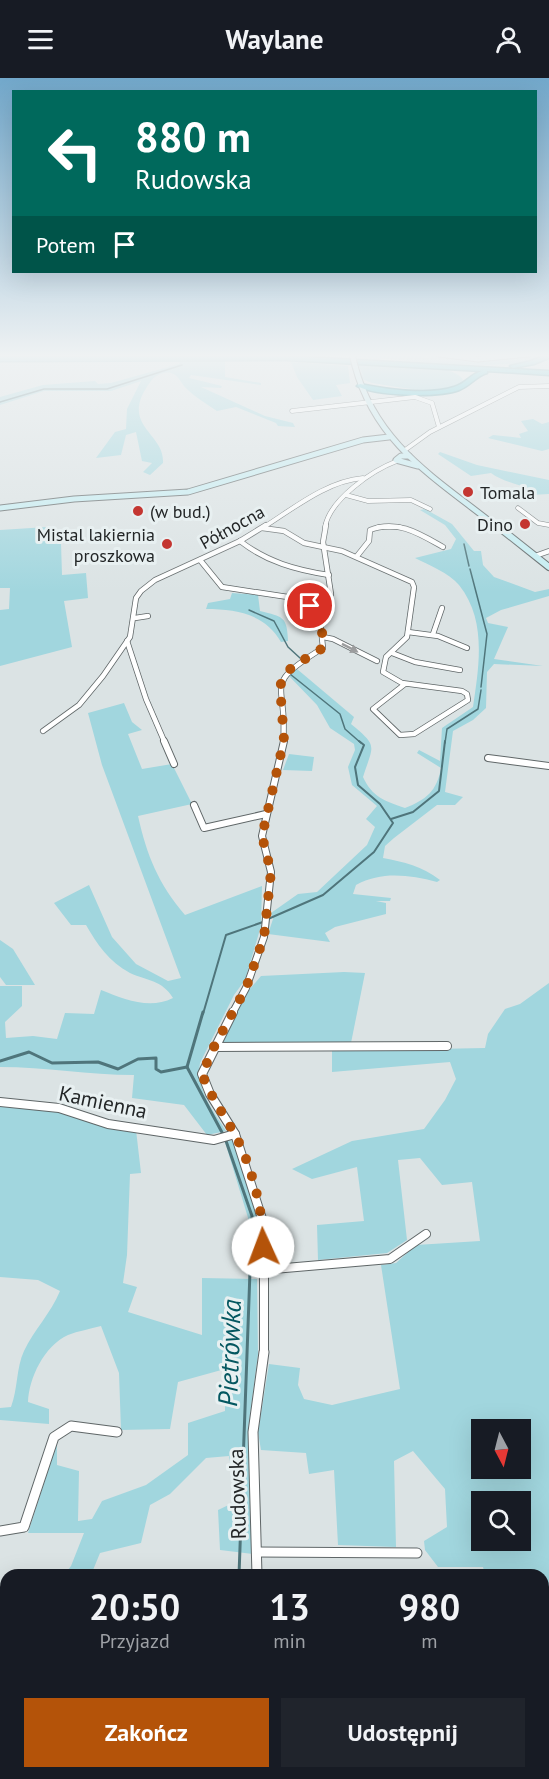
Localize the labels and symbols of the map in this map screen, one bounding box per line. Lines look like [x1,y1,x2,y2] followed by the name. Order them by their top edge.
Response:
[480,481,535,504] place label: Tomala
[461,485,475,499] marker: Tomala
[150,500,211,523] place label: (w bud.)
[195,500,269,554] street label: Północna
[131,504,145,518] marker: (w bud.)
[477,513,513,536] place label: Dino
[518,517,532,531] marker: Dino
[37,523,155,567] place label: Mistal lakiernia proszkowa
[160,537,174,551] marker: Mistal lakiernia proszkowa
[284,580,335,631] pin
[342,643,359,653] one-way arrow
[56,1080,150,1124] street label: Kamienna
[231,1215,295,1279] position arrow
[210,1299,248,1407] water label: Pietrówka
[471,1419,531,1479] north arrow
[222,1448,252,1540] street label: Rudowska

